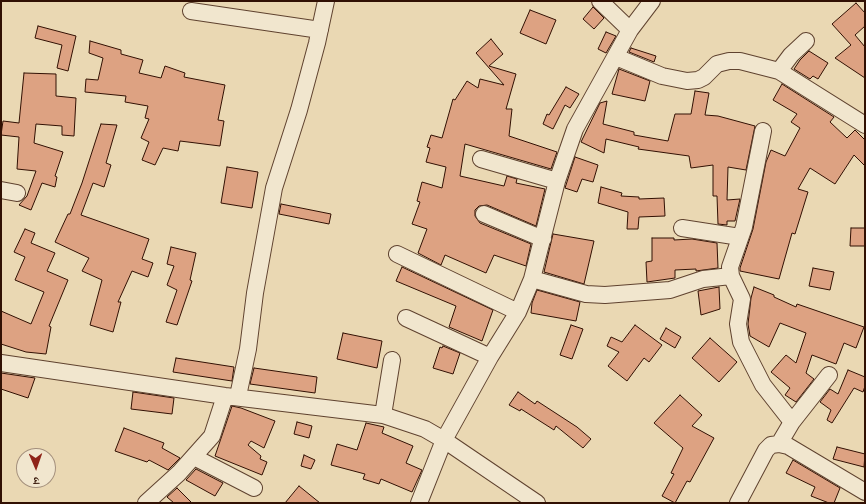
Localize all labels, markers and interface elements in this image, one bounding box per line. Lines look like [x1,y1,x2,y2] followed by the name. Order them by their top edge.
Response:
[16,448,56,488] north arrow
[33,472,39,487] text: उ

